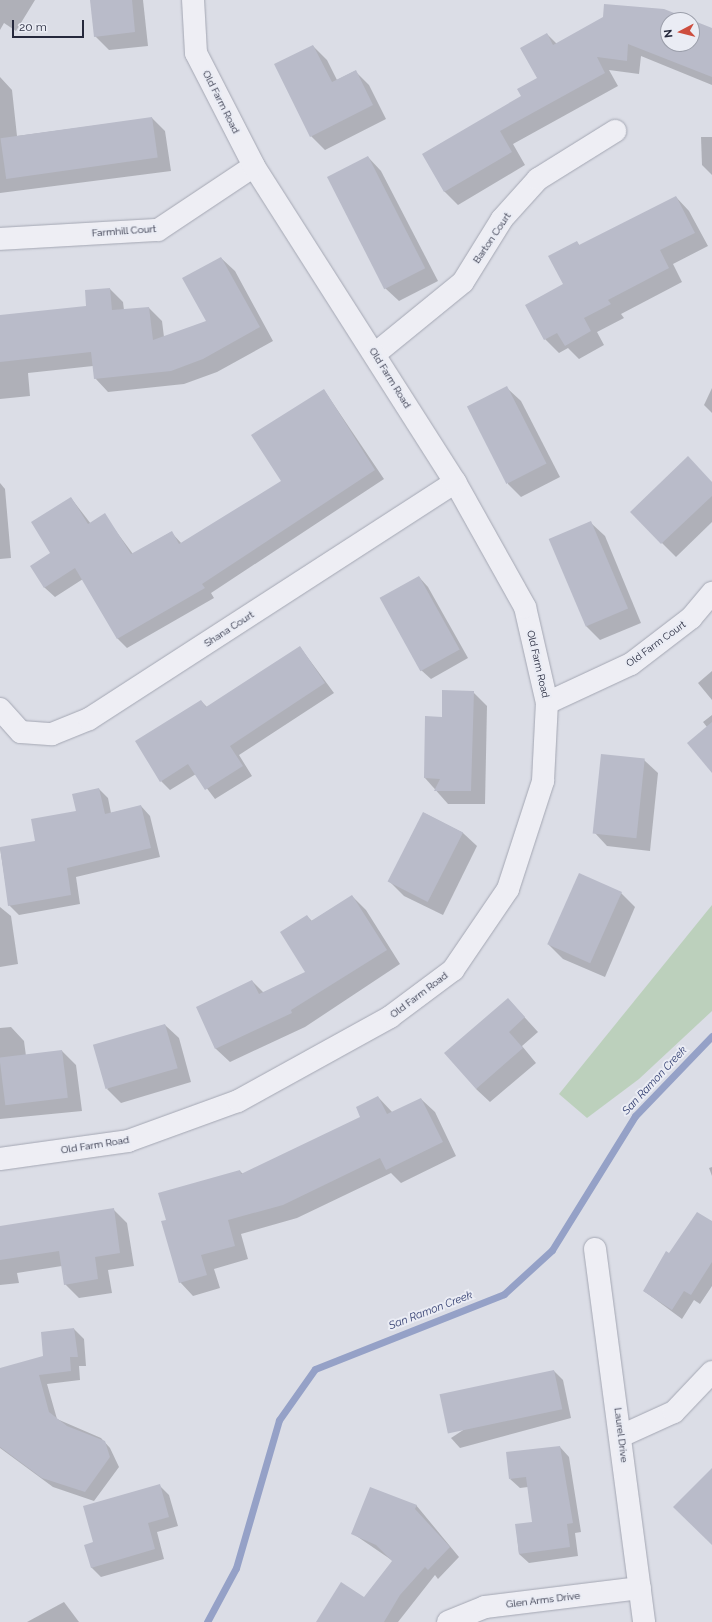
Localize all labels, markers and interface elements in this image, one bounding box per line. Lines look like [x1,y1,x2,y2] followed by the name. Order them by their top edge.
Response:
[14,12,86,38] scale bar
[660,12,700,52] north arrow
[19,20,47,34] text: 20 m
[662,28,676,38] text: N
[200,69,242,135] street label: Old Farm Road
[471,210,513,266] street label: Barton Court
[91,223,157,239] street label: Farmhill Court
[367,346,413,410] street label: Old Farm Road
[202,609,256,649] street label: Shana Court
[624,618,688,670] street label: Old Farm Court
[524,629,552,699] street label: Old Farm Road
[388,969,450,1021] street label: Old Farm Road
[620,1044,690,1118] water label: San Ramon Creek
[60,1134,130,1156] street label: Old Farm Road
[387,1289,475,1333] water label: San Ramon Creek
[612,1407,630,1463] street label: Laurel Drive
[505,1589,581,1611] street label: Glen Arms Drive

